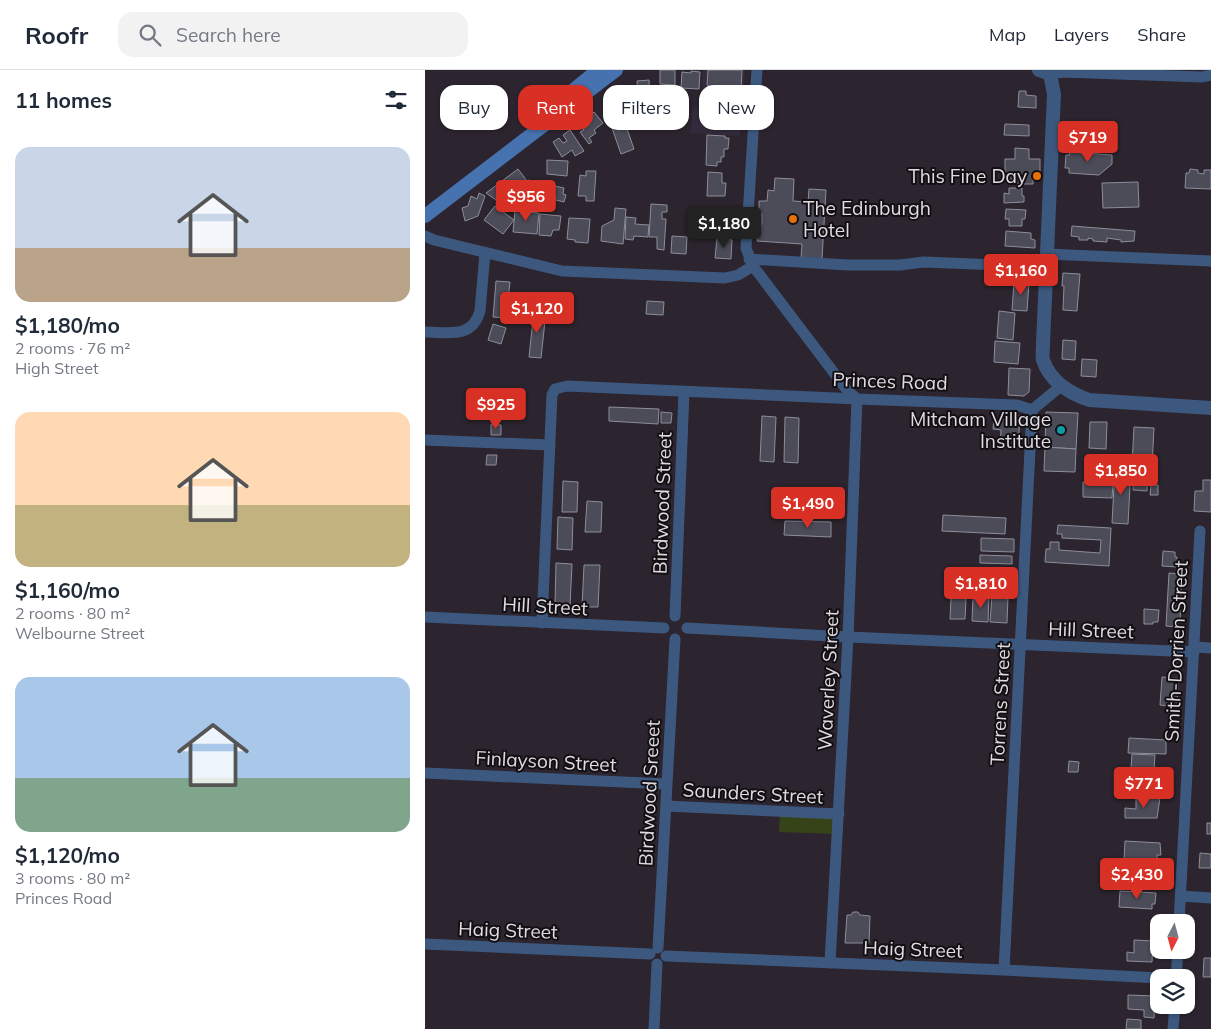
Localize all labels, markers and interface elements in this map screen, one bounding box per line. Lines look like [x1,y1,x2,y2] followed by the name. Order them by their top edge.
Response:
[118,12,468,57] search box
[25,20,88,50] text: Roofr
[136,21,164,49] icon: search
[176,23,281,47] text: Search here
[989,23,1026,46] text: Map
[1054,23,1109,46] text: Layers
[1137,23,1186,46] text: Share
[440,85,508,130] chip: Buy
[518,85,593,130] chip: Rent
[603,85,689,130] chip: Filters
[699,85,774,130] chip: New
[382,86,410,114] icon: filters
[15,87,112,113] text: 11 homes
[1058,121,1118,163] pin: $719
[1069,127,1107,147] text: $719
[908,164,1027,188] place label: This Fine Day
[1031,170,1043,182] marker: This Fine Day
[168,180,258,270] icon: home
[496,180,556,222] pin: $956
[507,186,545,206] text: $956
[803,196,931,242] place label: The Edinburgh Hotel
[683,206,765,249] pin: $1,180
[698,213,750,233] text: $1,180
[787,213,799,225] marker: The Edinburgh Hotel
[980,254,1062,296] pin: $1,160
[995,260,1047,280] text: $1,160
[496,292,578,334] pin: $1,120
[511,298,563,318] text: $1,120
[15,312,120,338] text: $1,180/mo
[15,338,130,358] text: 2 rooms · 76 m²
[15,358,99,378] text: High Street
[832,367,948,395] street label: Princes Road
[466,388,526,430] pin: $925
[477,394,515,414] text: $925
[910,407,1051,453] place label: Mitcham Village Institute
[1055,424,1067,436] marker: Mitcham Village Institute
[648,431,676,575] street label: Birdwood Street
[168,445,258,535] icon: home
[1080,454,1162,496] pin: $1,850
[1095,460,1147,480] text: $1,850
[767,486,849,529] pin: $1,490
[782,493,834,513] text: $1,490
[1159,560,1193,742] street label: Smith-Dorrien Street
[940,566,1022,609] pin: $1,810
[955,573,1007,593] text: $1,810
[15,577,120,603] text: $1,160/mo
[502,592,589,620] street label: Hill Street
[15,603,130,623] text: 2 rooms · 80 m²
[812,609,844,751] street label: Waverley Street
[1048,617,1135,643] street label: Hill Street
[15,623,145,643] text: Welbourne Street
[985,642,1015,766] street label: Torrens Street
[168,710,258,800] icon: home
[633,719,665,867] street label: Birdwood Sreeet
[475,745,617,777] street label: Finlayson Street
[1114,766,1174,809] pin: $771
[1125,773,1163,793] text: $771
[682,777,824,809] street label: Saunders Street
[15,842,120,868] text: $1,120/mo
[1096,858,1178,900] pin: $2,430
[1111,864,1163,884] text: $2,430
[15,868,130,888] text: 3 rooms · 80 m²
[15,888,112,908] text: Princes Road
[1150,914,1195,959] north arrow
[1150,914,1195,1014] map controls
[458,916,558,944] street label: Haig Street
[863,935,963,963] street label: Haig Street
[1150,969,1195,1014] button: layers

